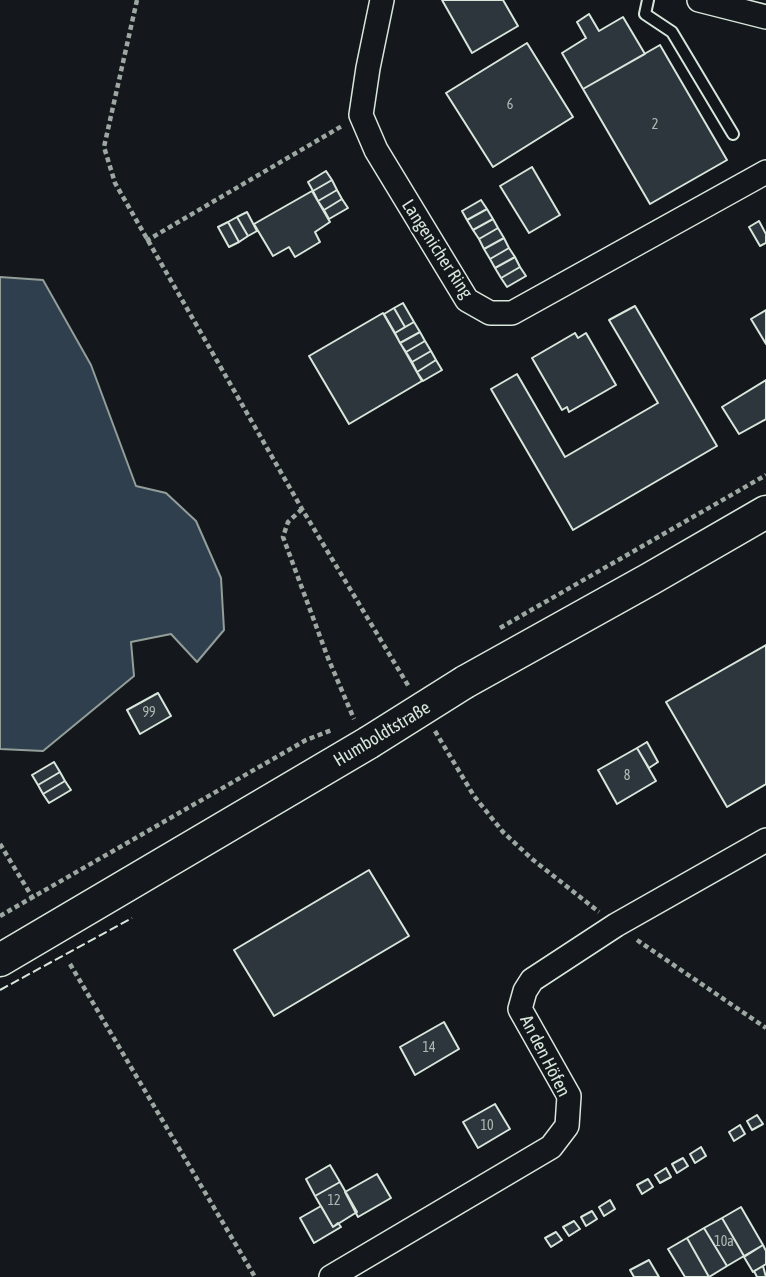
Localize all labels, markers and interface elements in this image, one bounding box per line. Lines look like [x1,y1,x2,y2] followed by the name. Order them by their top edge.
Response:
[507,97,513,113] house number: 6
[652,117,658,133] house number: 2
[397,196,477,302] street label: Langenicher Ring
[330,697,434,771] street label: Humboldtstraße
[142,705,156,721] house number: 99
[624,768,630,784] house number: 8
[515,1012,575,1100] street label: An den Höfen
[422,1040,436,1056] house number: 14
[480,1118,494,1134] house number: 10
[327,1193,341,1209] house number: 12
[714,1234,734,1250] house number: 10a

